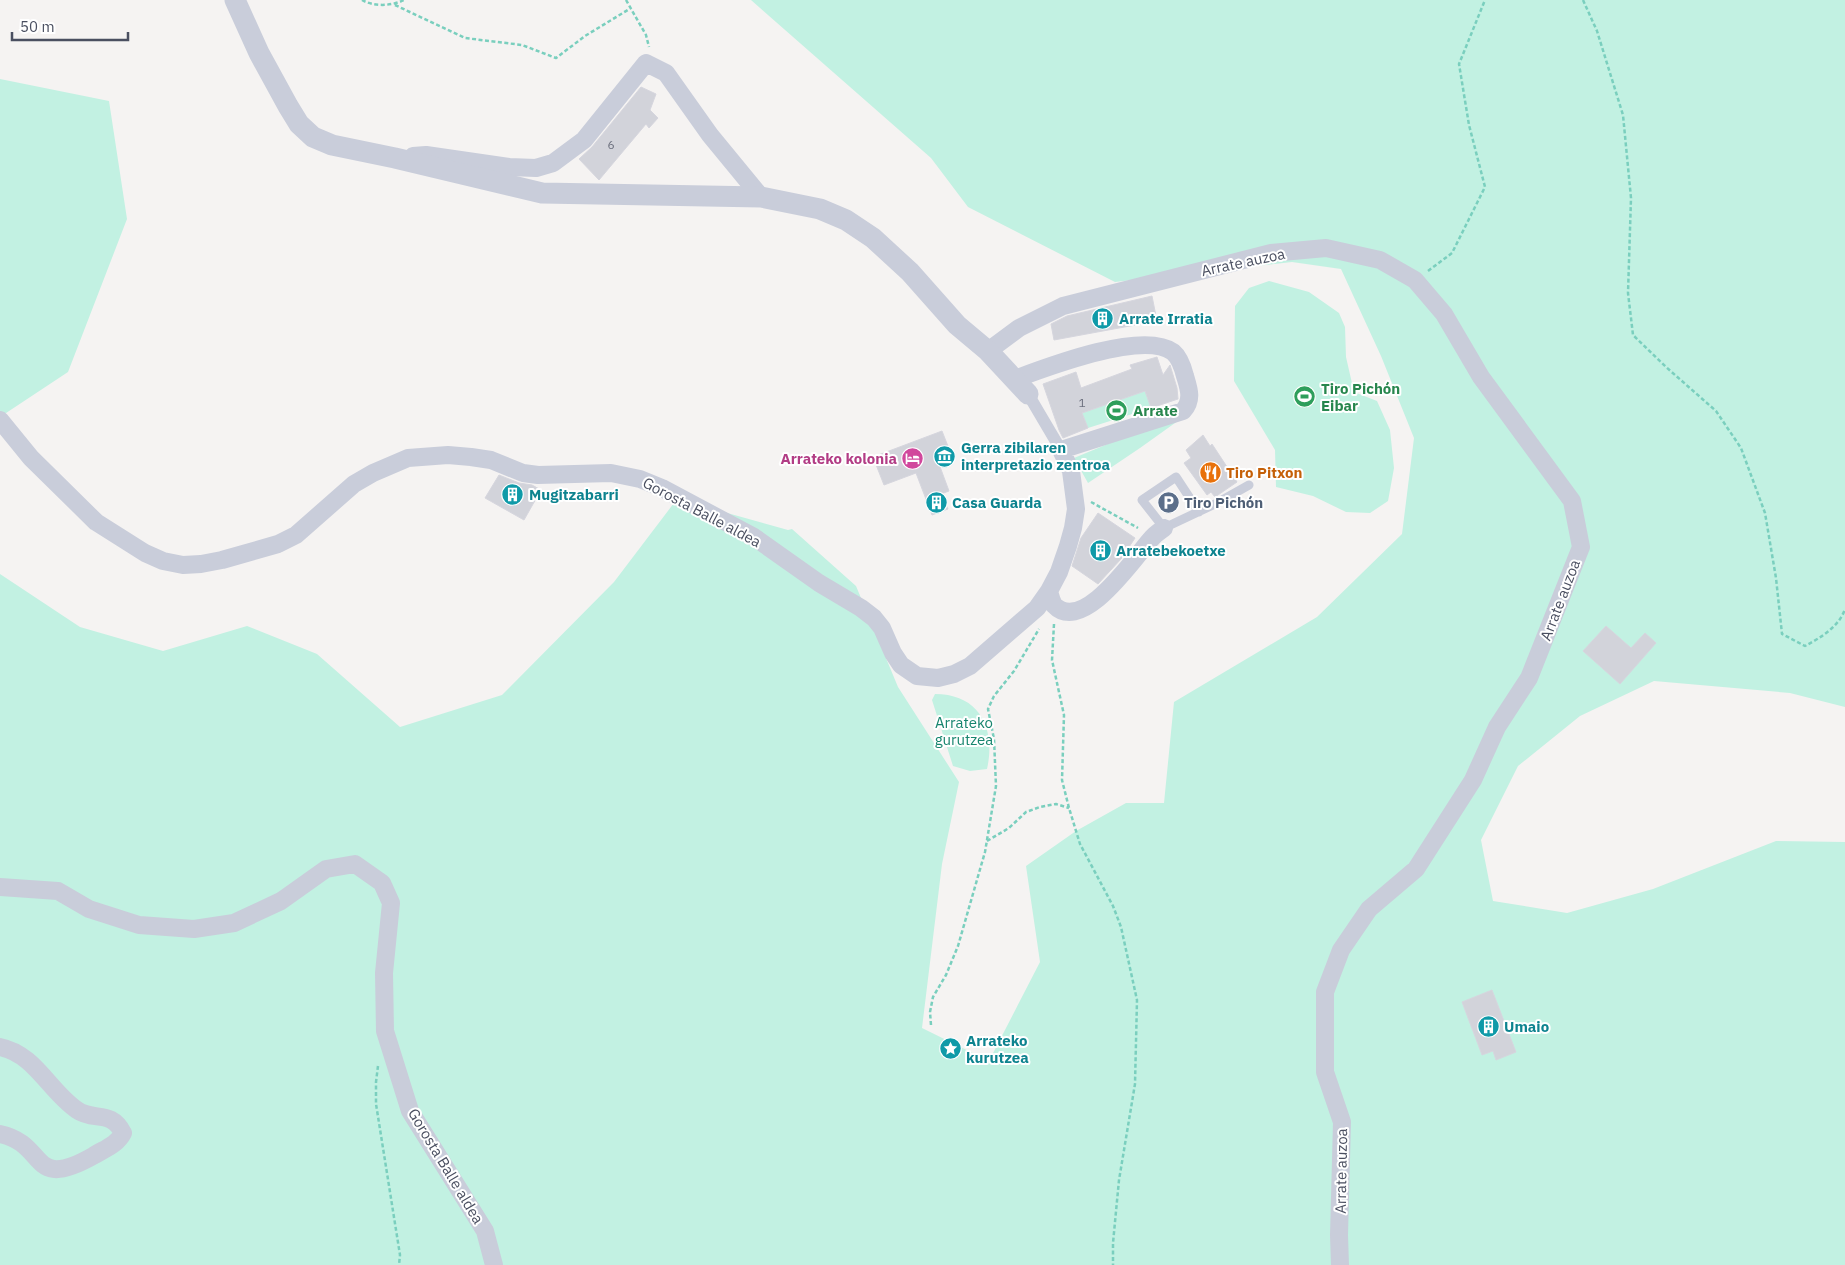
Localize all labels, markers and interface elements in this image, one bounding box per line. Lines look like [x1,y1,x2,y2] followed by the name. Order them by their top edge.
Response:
[12,10,129,42] scale bar
[20,17,55,36] text: 50 m
[607,137,615,152] house number: 6
[1199,244,1287,280] street label: Arrate auzoa
[1091,306,1115,330] building icon: Arrate Irratia
[1119,309,1213,328] place label: Arrate Irratia
[1321,379,1400,415] place label: Tiro Pichón Eibar
[1293,385,1317,409] sports icon: Tiro Pichón Eibar
[1078,395,1086,410] house number: 1
[1105,398,1129,422] sports icon: Arrate
[1133,401,1178,420] place label: Arrate
[961,438,1110,474] place label: Gerra zibilaren interpretazio zentroa
[933,444,957,468] museum icon: Gerra zibilaren interpretazio zentroa
[901,446,925,470] hotel icon: Arrateko kolonia
[781,449,897,468] place label: Arrateko kolonia
[1198,460,1222,484] restaurant icon: Tiro Pitxon
[1226,463,1302,482] place label: Tiro Pitxon
[640,473,764,551] street label: Gorosta Balle aldea
[501,482,525,506] building icon: Mugitzabarri
[529,485,619,504] place label: Mugitzabarri
[924,490,948,514] building icon: Casa Guarda
[1156,490,1180,514] parking icon: Tiro Pichón
[952,493,1042,512] place label: Casa Guarda
[1184,493,1263,512] place label: Tiro Pichón
[1088,538,1112,562] building icon: Arratebekoetxe
[1116,541,1226,560] place label: Arratebekoetxe
[1536,557,1584,643] street label: Arrate auzoa
[935,713,993,749] park label: Arrateko gurutzea
[1476,1014,1500,1038] building icon: Umaio
[1504,1017,1549,1036] place label: Umaio
[966,1031,1029,1067] place label: Arrateko kurutzea
[938,1037,962,1061] place icon: Arrateko kurutzea
[404,1105,488,1227] street label: Gorosta Balle aldea
[1331,1128,1351,1214] street label: Arrate auzoa

